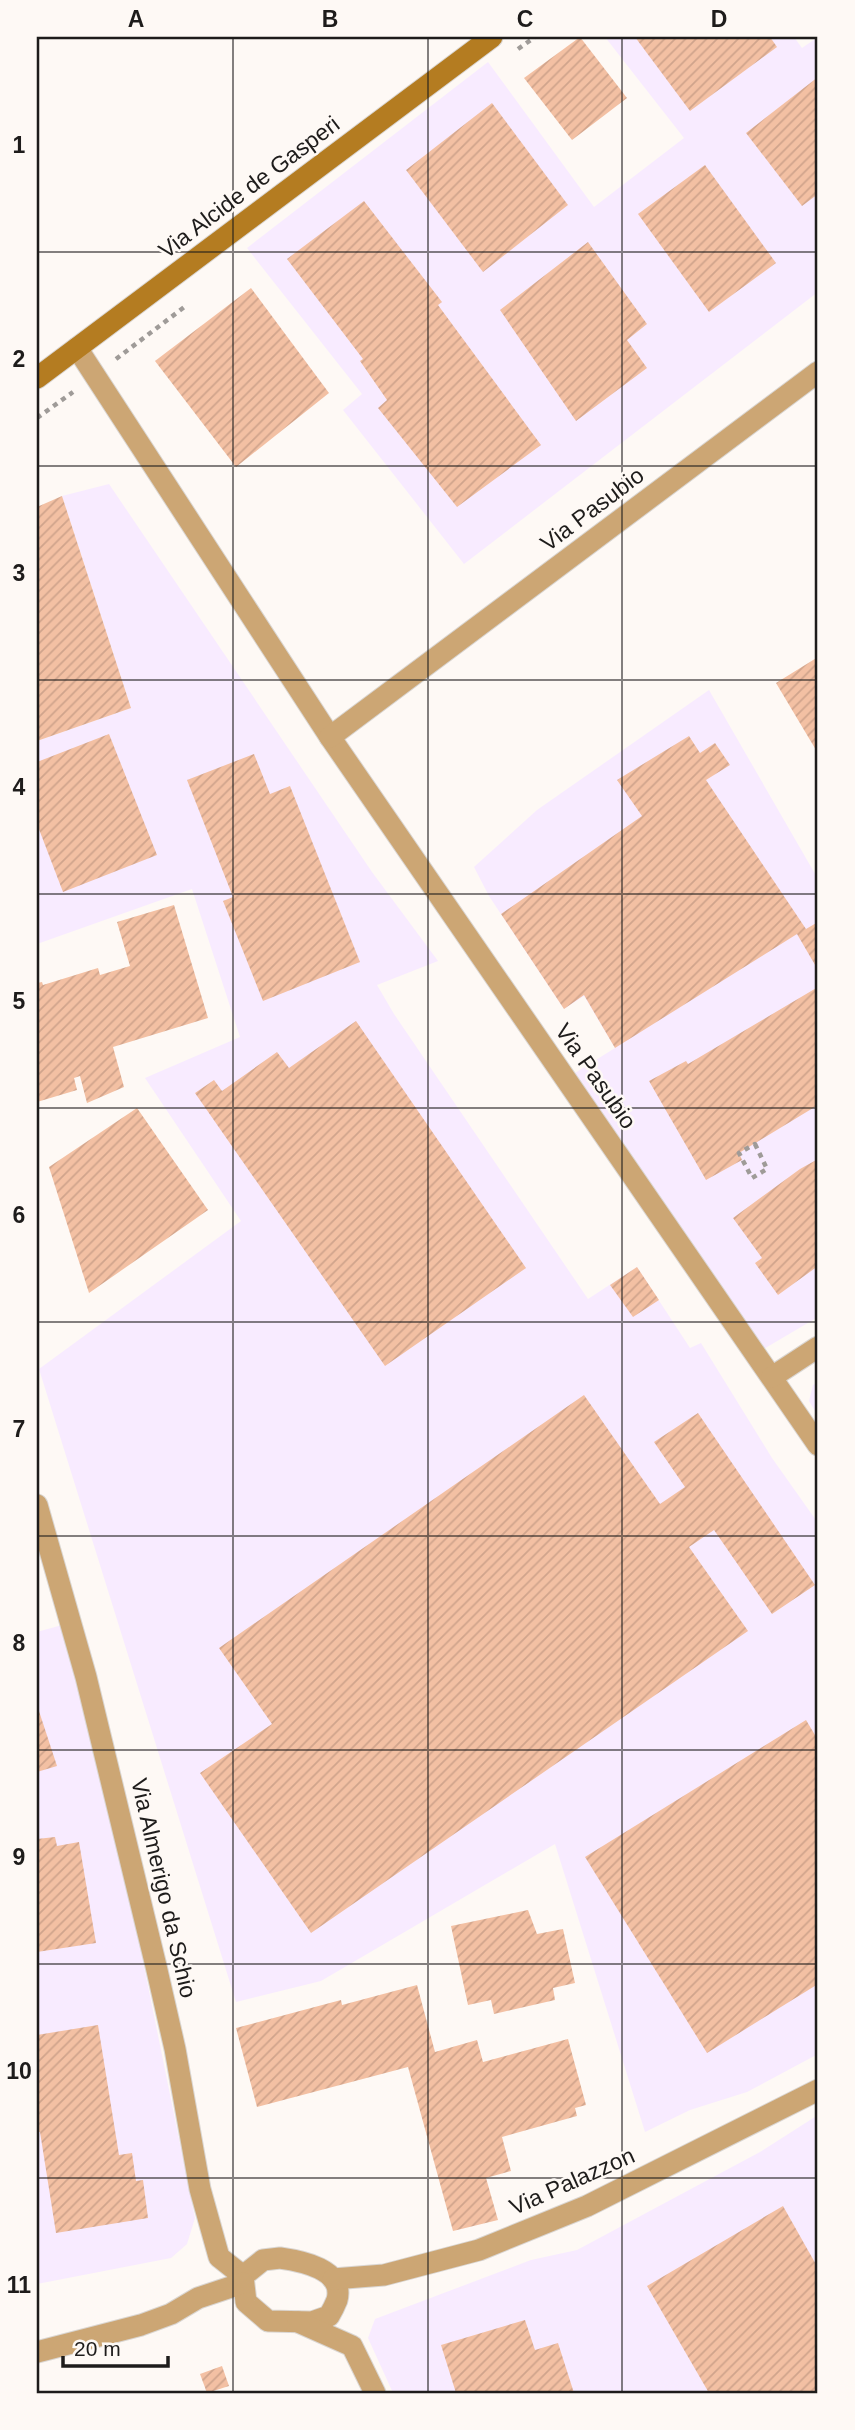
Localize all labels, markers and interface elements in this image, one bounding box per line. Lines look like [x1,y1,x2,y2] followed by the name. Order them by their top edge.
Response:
[128,6,144,32] text: A
[322,6,338,32] text: B
[517,6,533,32] text: C
[711,6,727,32] text: D
[154,111,344,263] street label: Via Alcide de Gasperi
[13,132,26,158] text: 1
[13,346,25,372] text: 2
[535,462,649,556] street label: Via Pasubio
[13,560,25,586] text: 3
[13,774,26,800] text: 4
[13,988,26,1014] text: 5
[550,1018,642,1134] street label: Via Pasubio
[13,1202,25,1228] text: 6
[13,1416,25,1442] text: 7
[13,1630,26,1656] text: 8
[126,1776,202,2000] street label: Via Almerigo da Schio
[13,1844,25,1870] text: 9
[6,2058,32,2084] text: 10
[506,2142,638,2220] street label: Via Palazzon
[7,2272,31,2298] text: 11
[63,2325,168,2369] scale bar
[74,2337,121,2360] text: 20 m

